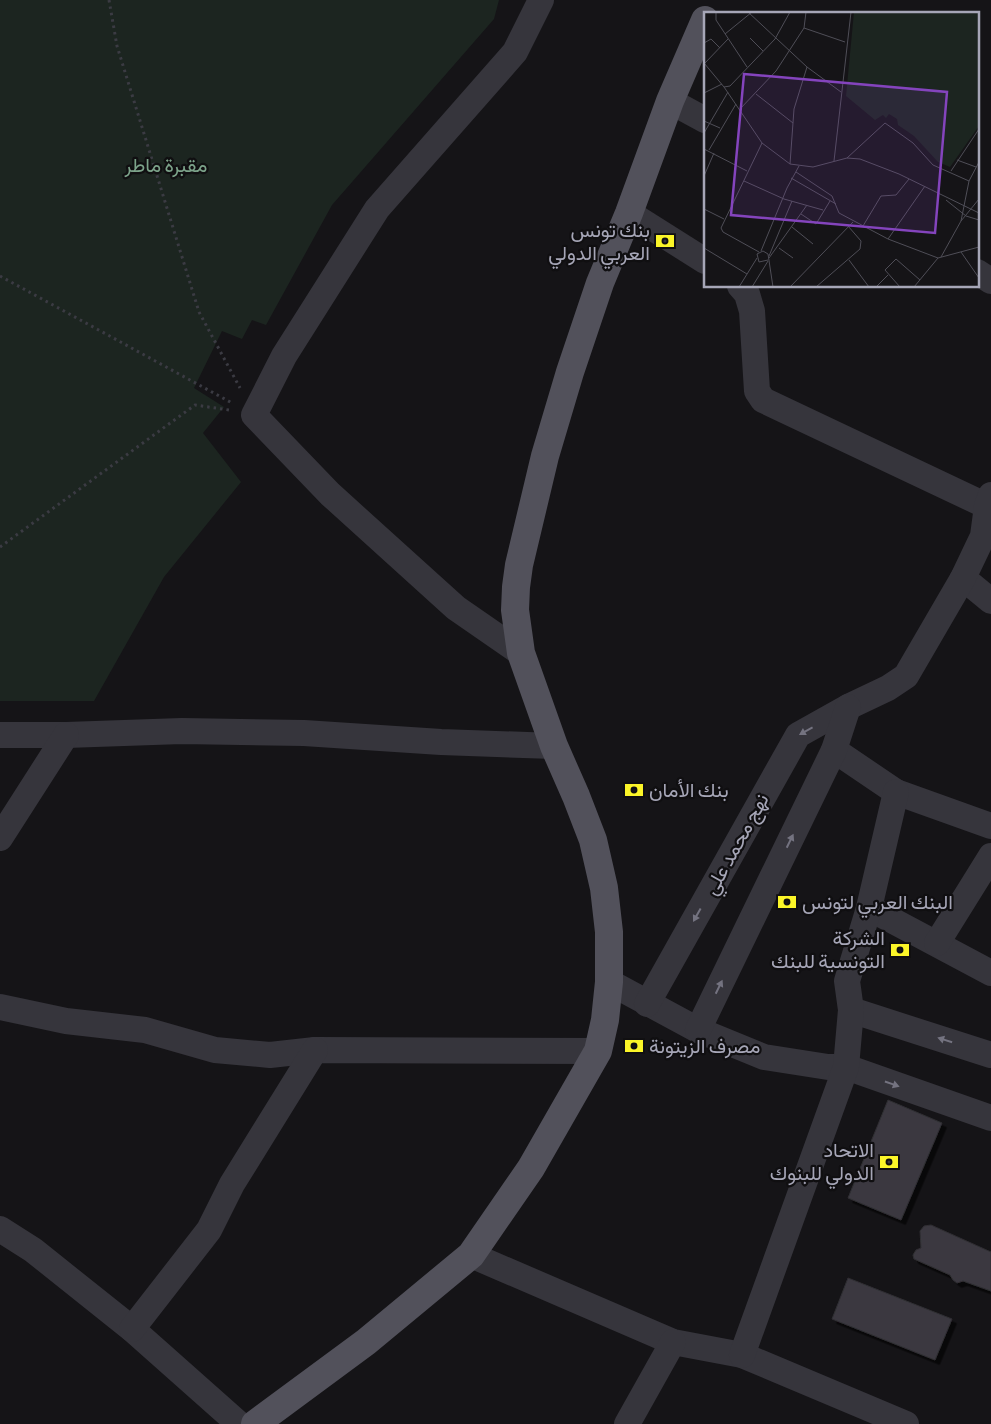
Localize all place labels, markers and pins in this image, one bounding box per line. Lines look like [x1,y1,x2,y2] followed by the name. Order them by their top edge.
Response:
[548,221,650,270] place label: بنك تونس العربي الدولي
[654,230,676,252] bank icon: بنك تونس العربي الدولي
[623,779,645,801] bank icon: بنك الأمان
[649,779,729,802] place label: بنك الأمان
[776,891,798,913] bank icon: البنك العربي لتونس
[802,893,953,919] place label: البنك العربي لتونس
[771,929,885,974] place label: الشركة التونسية للبنك
[889,939,911,961] bank icon: الشركة التونسية للبنك
[623,1035,645,1057] bank icon: مصرف الزيتونة
[649,1037,760,1059] place label: مصرف الزيتونة
[770,1141,874,1190] place label: الاتحاد الدولي للبنوك
[878,1151,900,1173] bank icon: الاتحاد الدولي للبنوك

